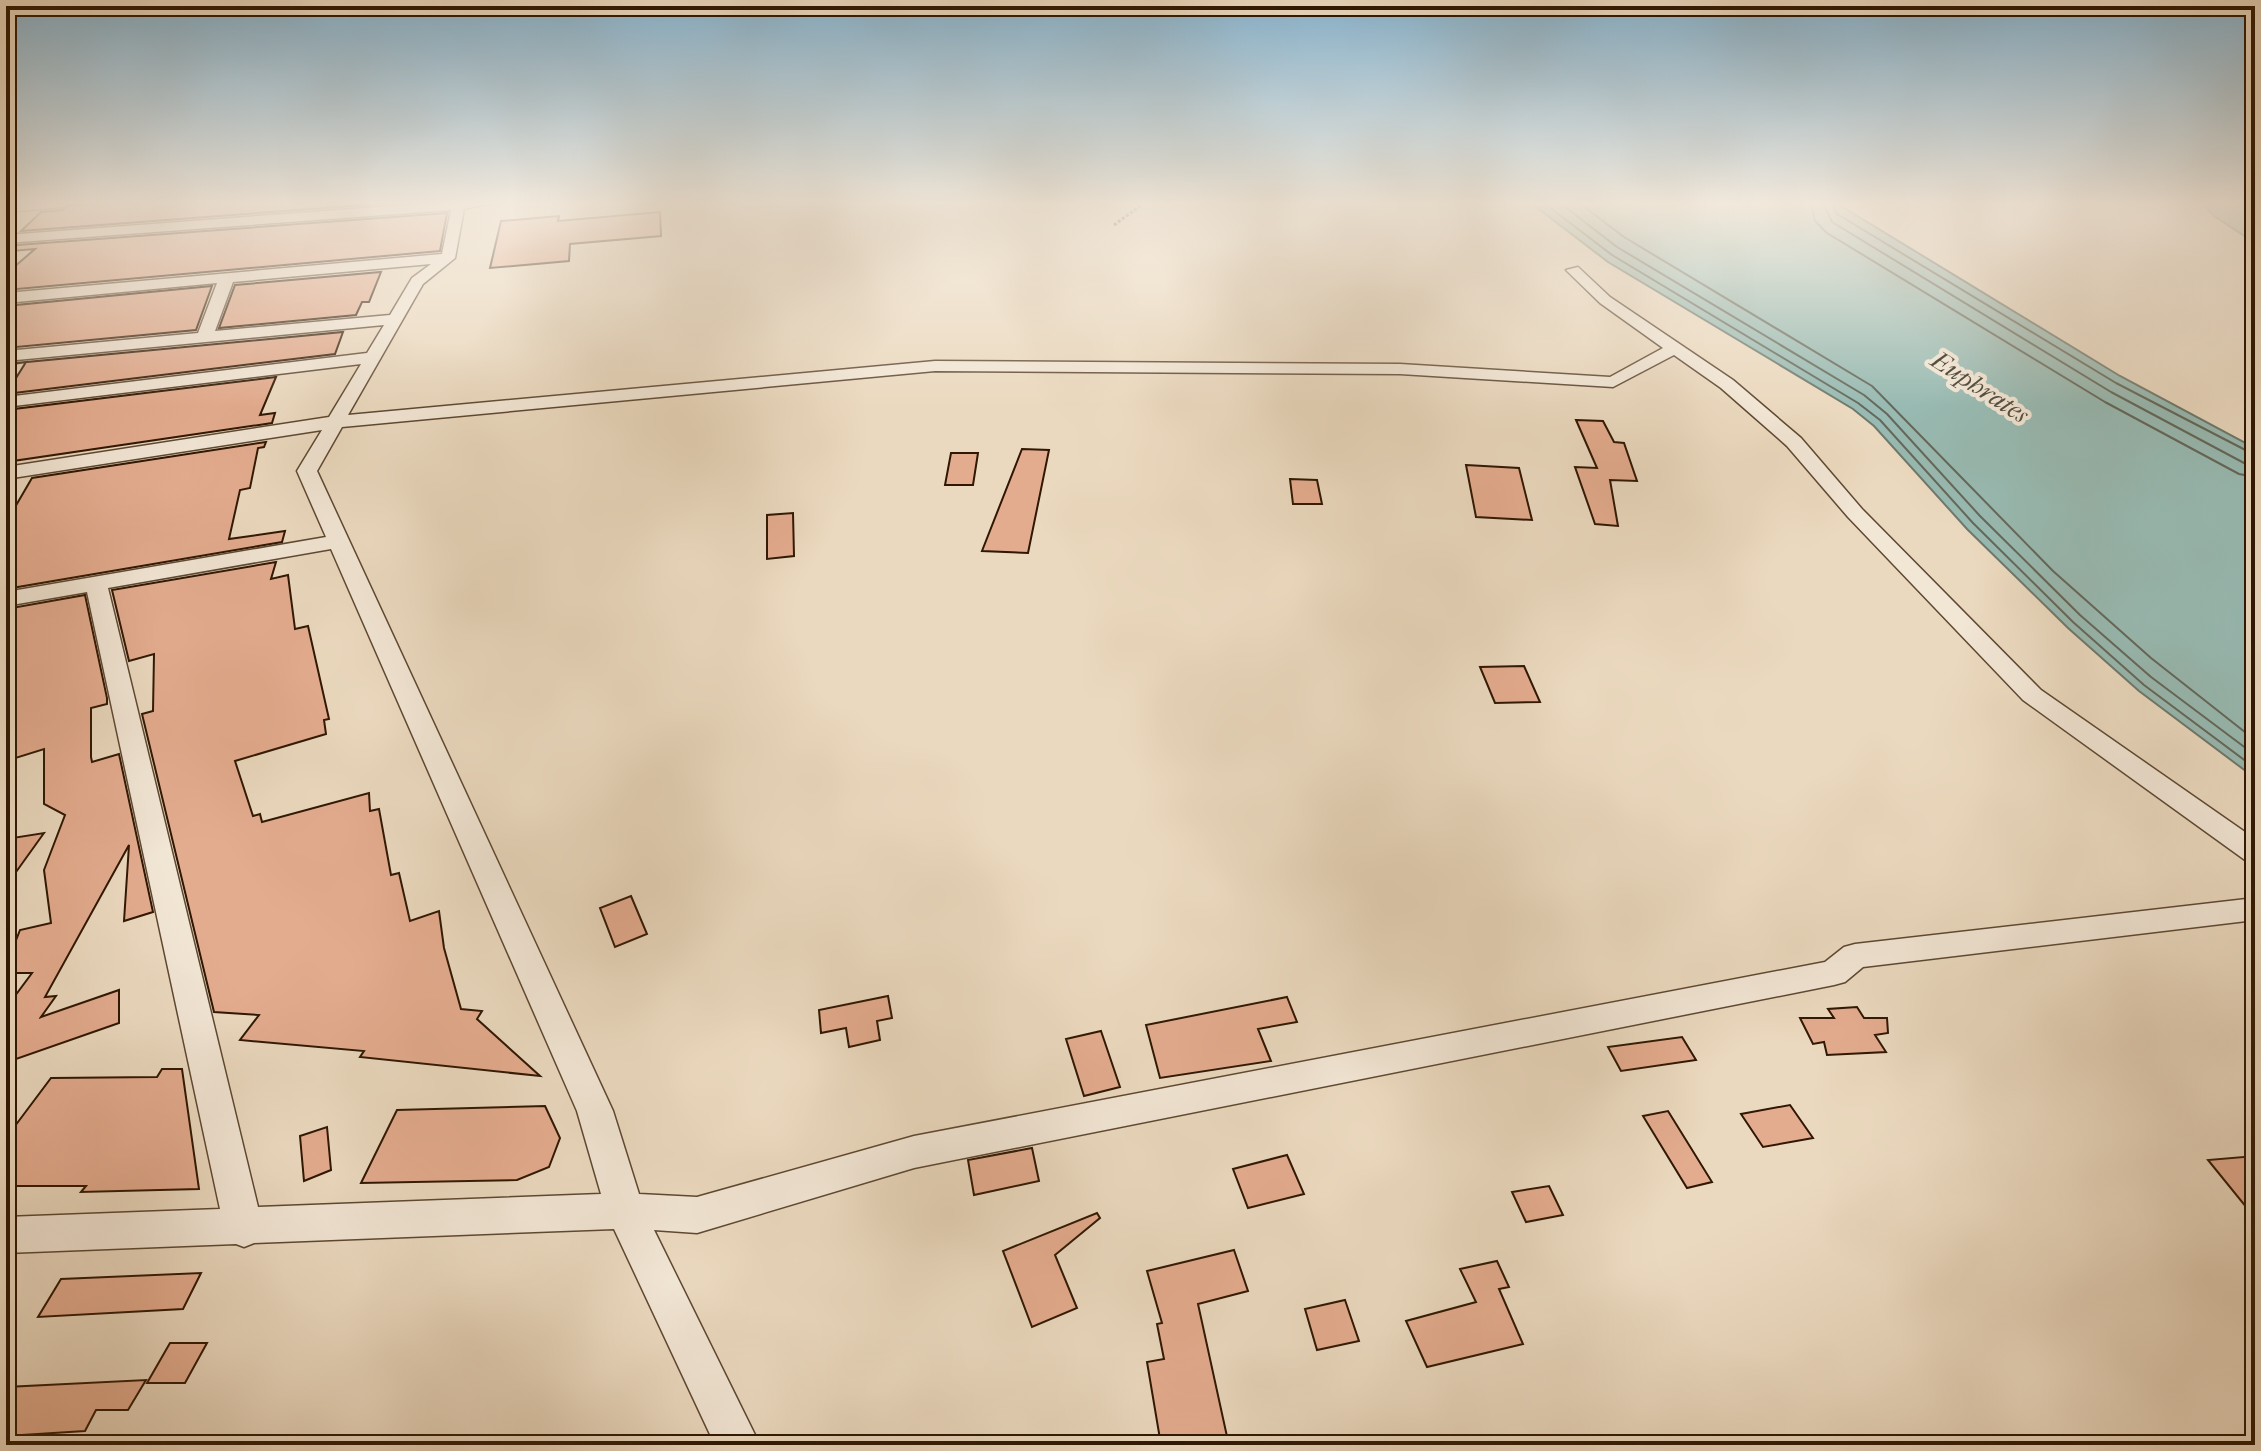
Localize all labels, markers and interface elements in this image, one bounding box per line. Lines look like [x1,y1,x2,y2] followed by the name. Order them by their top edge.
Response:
[1924,343,2035,430] water label: Euphrates

